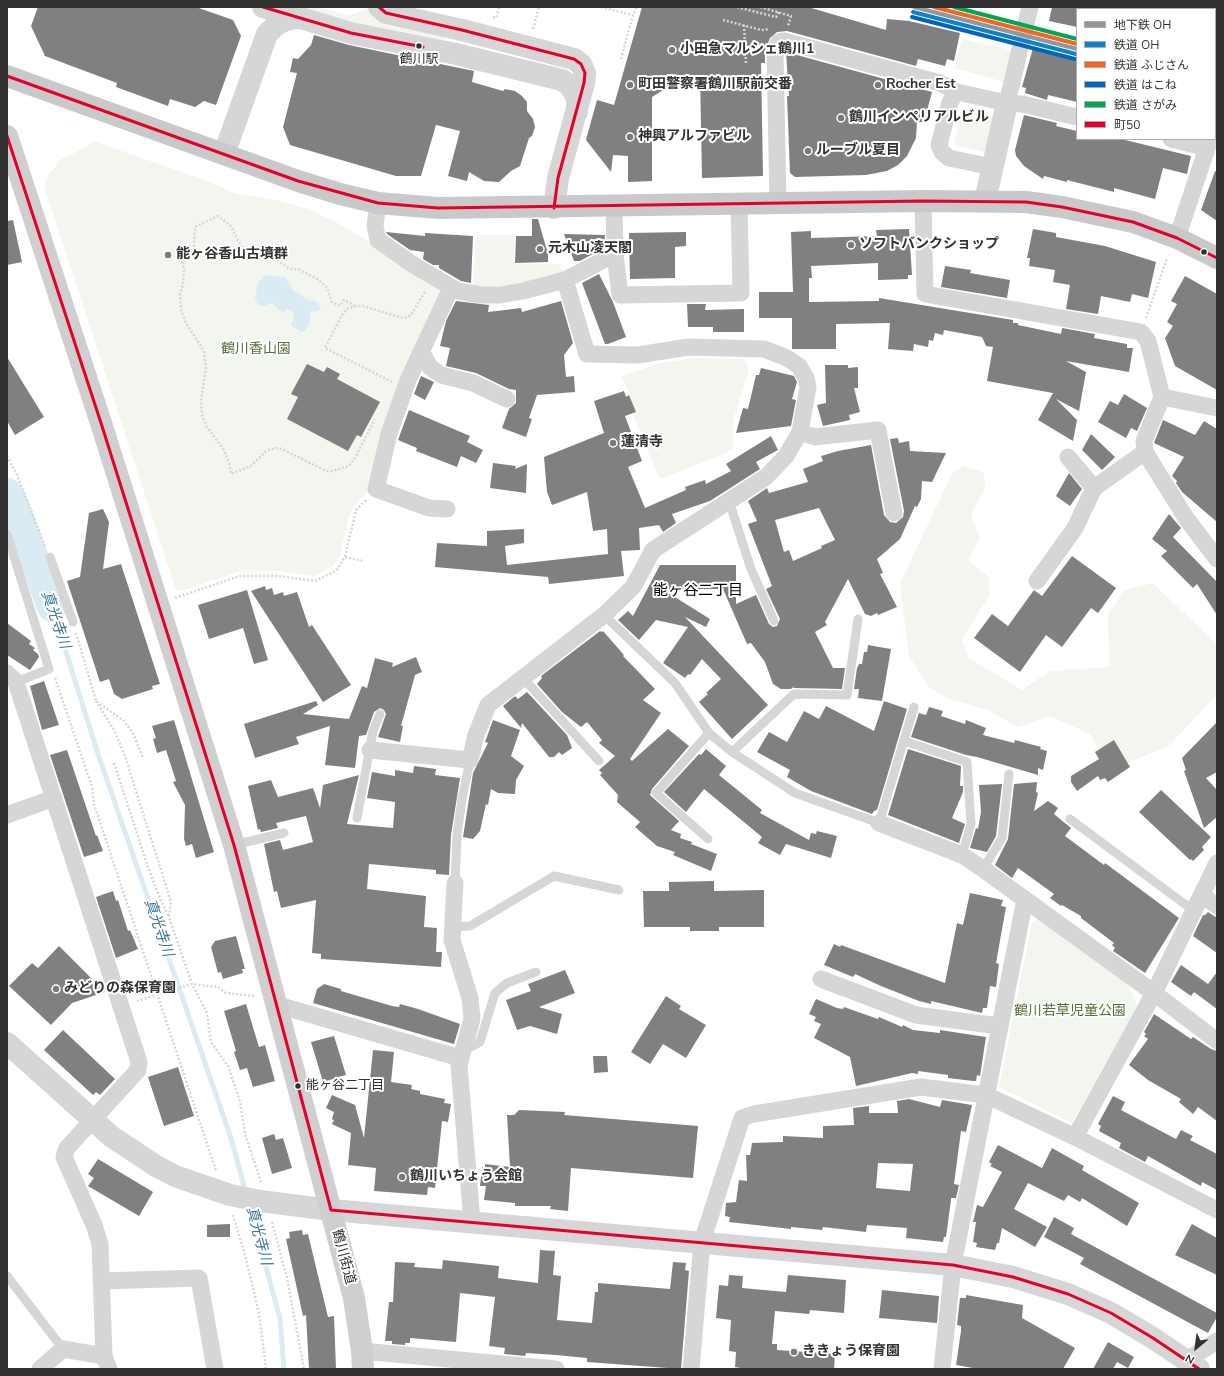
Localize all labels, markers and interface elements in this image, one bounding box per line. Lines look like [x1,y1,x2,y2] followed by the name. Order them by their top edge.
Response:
[1076,8,1216,140] legend
[1114,17,1171,33] text: 地下鉄 OH
[1114,37,1159,53] text: 鉄道 OH
[414,41,424,51] marker: 鶴川駅
[680,42,814,58] place label: 小田急マルシェ鶴川1
[667,45,677,55] marker: 小田急マルシェ鶴川1
[400,52,438,68] place label: 鶴川駅
[1114,57,1189,73] text: 鉄道 ふじさん
[638,77,792,93] place label: 町田警察署鶴川駅前交番
[886,77,956,93] place label: Rocher Est
[1114,77,1177,93] text: 鉄道 はこね
[625,80,635,90] marker: 町田警察署鶴川駅前交番
[873,80,883,90] marker: Rocher Est
[1114,97,1177,113] text: 鉄道 さがみ
[849,110,989,126] place label: 鶴川インペリアルビル
[836,113,846,123] marker: 鶴川インペリアルビル
[1114,117,1140,133] text: 町50
[638,129,750,145] place label: 神興アルファビル
[625,132,635,142] marker: 神興アルファビル
[816,143,900,159] place label: ルーブル夏目
[803,146,813,156] marker: ルーブル夏目
[859,237,999,253] place label: ソフトバンクショップ
[846,240,856,250] marker: ソフトバンクショップ
[548,241,632,257] place label: 元木山凌天閣
[535,244,545,254] marker: 元木山凌天閣
[176,247,288,263] place label: 能ヶ谷香山古墳群
[1199,247,1209,257] unlabelled marker
[163,250,173,260] marker: 能ヶ谷香山古墳群
[221,342,291,358] park label: 鶴川香山園
[621,435,663,451] place label: 蓮清寺
[608,438,618,448] marker: 蓮清寺
[653,582,743,600] district label: 能ヶ谷二丁目
[37,589,73,651] water label: 真光寺川
[140,897,176,959] water label: 真光寺川
[64,981,176,997] place label: みどりの森保育園
[51,984,61,994] marker: みどりの森保育園
[1014,1004,1126,1020] park label: 鶴川若草児童公園
[306,1078,384,1094] place label: 能ヶ谷二丁目
[293,1081,303,1091] marker: 能ヶ谷二丁目
[410,1169,522,1185] place label: 鶴川いちょう会館
[397,1172,407,1182] marker: 鶴川いちょう会館
[242,1205,274,1267] water label: 真光寺川
[328,1228,358,1286] street label: 鶴川街道
[1176,1328,1216,1368] north arrow
[802,1344,900,1360] place label: ききょう保育園
[789,1347,799,1357] marker: ききょう保育園
[1183,1350,1197,1367] text: N

